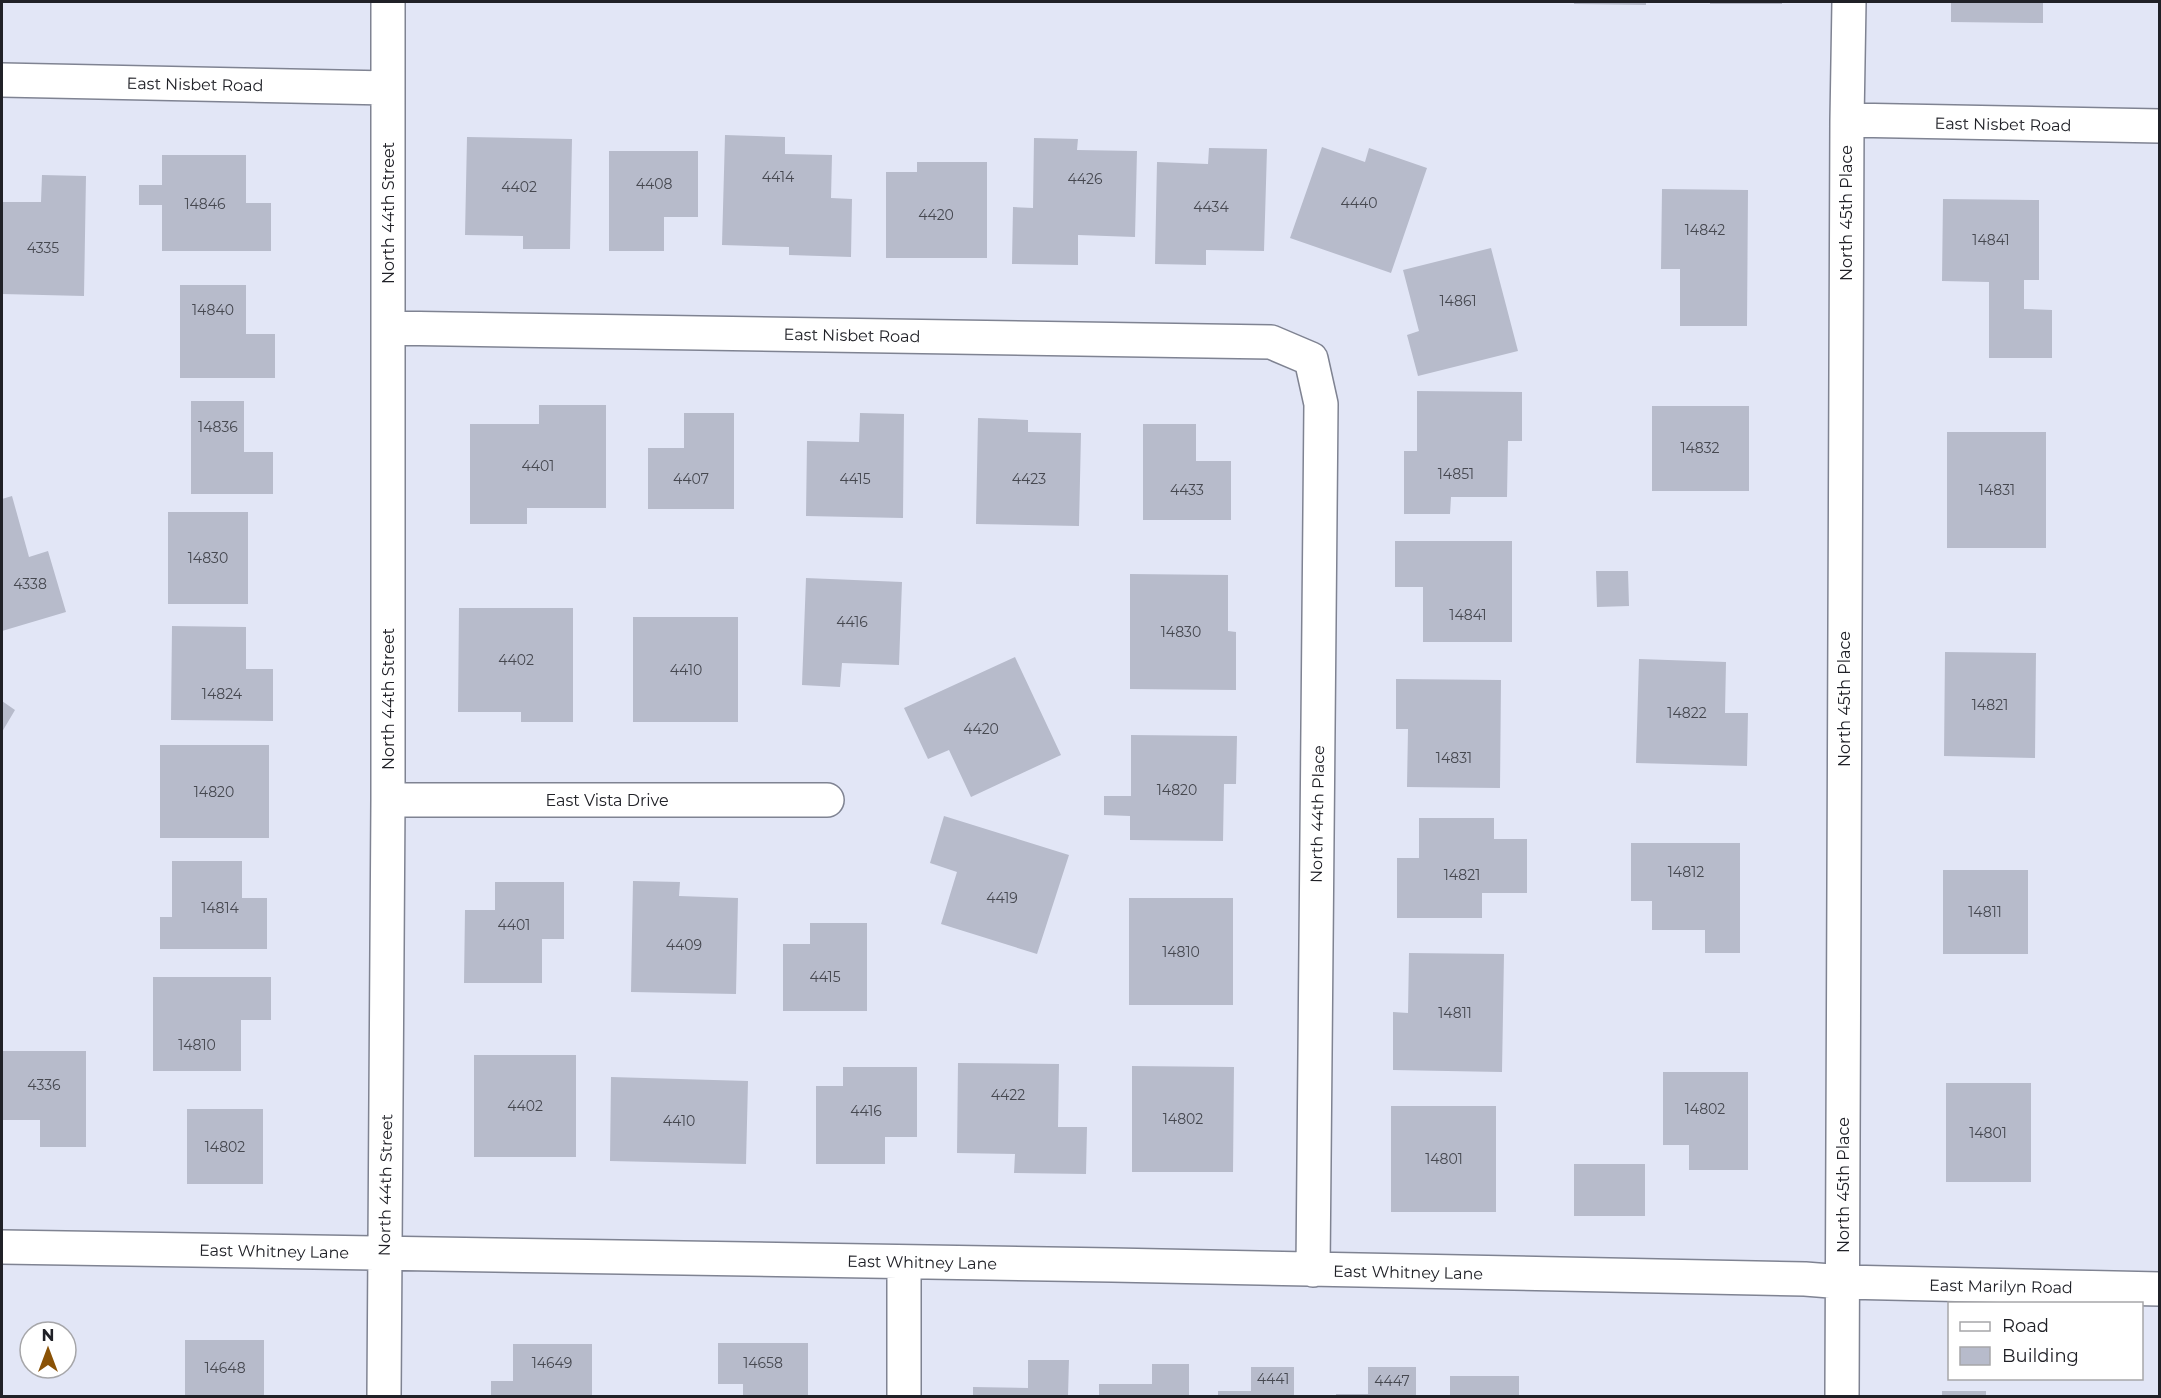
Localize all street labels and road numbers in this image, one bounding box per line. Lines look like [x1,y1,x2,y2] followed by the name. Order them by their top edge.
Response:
[126,74,263,95] street label: East Nisbet Road
[1934,114,2071,135] street label: East Nisbet Road
[379,141,398,284] street label: North 44th Street
[1837,145,1856,281] street label: North 45th Place
[783,325,920,346] street label: East Nisbet Road
[379,627,398,770] street label: North 44th Street
[1835,631,1854,767] street label: North 45th Place
[1307,745,1328,883] street label: North 44th Place
[545,791,669,810] street label: East Vista Drive
[375,1113,396,1256] street label: North 44th Street
[1834,1117,1853,1253] street label: North 45th Place
[199,1241,349,1262] street label: East Whitney Lane
[847,1252,997,1273] street label: East Whitney Lane
[1333,1262,1483,1283] street label: East Whitney Lane
[1929,1276,2073,1297] street label: East Marilyn Road

